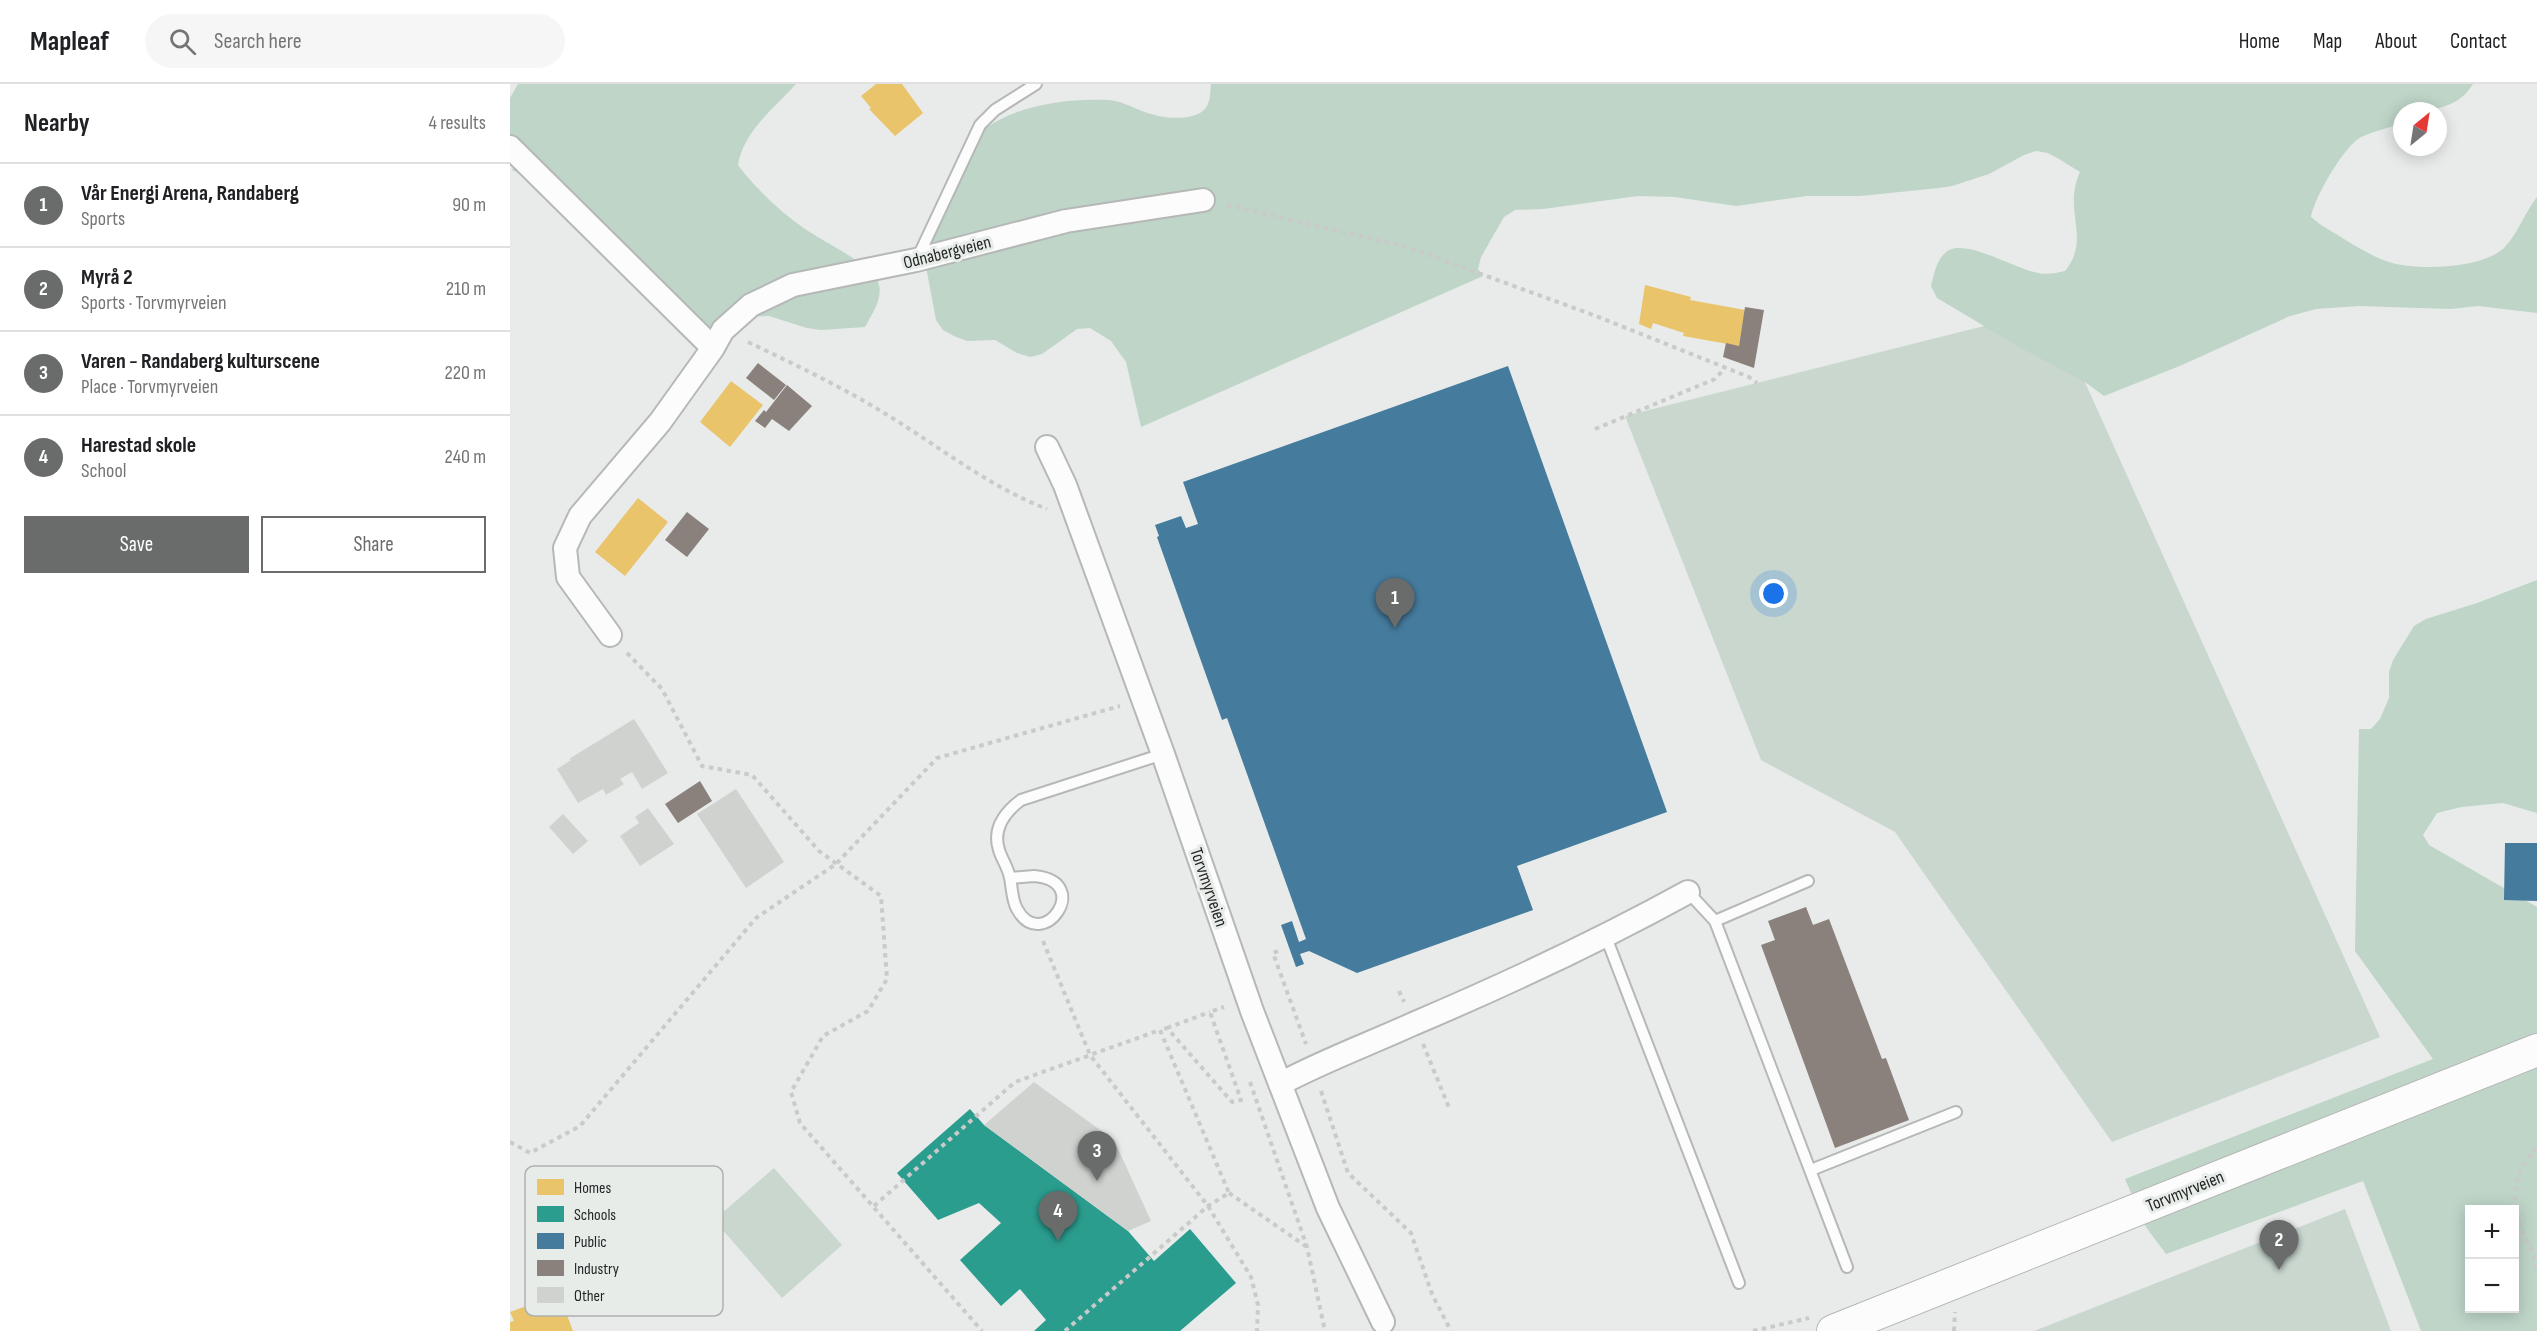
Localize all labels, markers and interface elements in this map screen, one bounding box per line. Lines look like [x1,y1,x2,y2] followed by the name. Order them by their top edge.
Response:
[145,14,565,68] search box
[30,25,109,58] text: Mapleaf
[166,25,199,58] icon: search
[214,28,302,55] text: Search here
[2239,29,2280,54] text: Home
[2313,29,2342,54] text: Map
[2375,29,2417,54] text: About
[2450,29,2507,54] text: Contact
[2393,102,2447,156] north arrow
[24,108,90,139] text: Nearby
[429,111,486,135] text: 4 results
[81,180,299,207] text: Vår Energi Arena, Randaberg
[40,193,47,217] text: 1
[452,193,486,217] text: 90 m
[81,207,125,231] text: Sports
[901,231,993,274] street label: Odnabergveien
[81,264,133,291] text: Myrå 2
[39,277,48,301] text: 2
[446,277,486,301] text: 210 m
[81,291,227,315] text: Sports · Torvmyrveien
[81,348,320,375] text: Varen - Randaberg kulturscene
[39,361,48,385] text: 3
[445,361,486,385] text: 220 m
[81,375,218,399] text: Place · Torvmyrveien
[81,432,196,459] text: Harestad skole
[39,445,48,469] text: 4
[445,445,486,469] text: 240 m
[81,459,126,483] text: School
[24,516,249,573] button: Save
[261,516,486,573] button: Share
[1376,578,1414,628] pin: 1
[1759,579,1788,608] your location
[1185,845,1232,929] street label: Torvmyrveien
[1078,1132,1116,1181] pin: 3
[525,1166,723,1316] legend
[2143,1166,2227,1217] street label: Torvmyrveien
[574,1179,611,1198] text: Homes
[1038,1192,1078,1241] pin: 4
[2465,1205,2519,1313] map controls
[2465,1205,2519,1259] button: +
[574,1206,616,1225] text: Schools
[2260,1220,2298,1270] pin: 2
[574,1233,607,1252] text: Public
[2465,1259,2519,1313] button: −
[574,1260,619,1279] text: Industry
[574,1287,605,1306] text: Other

